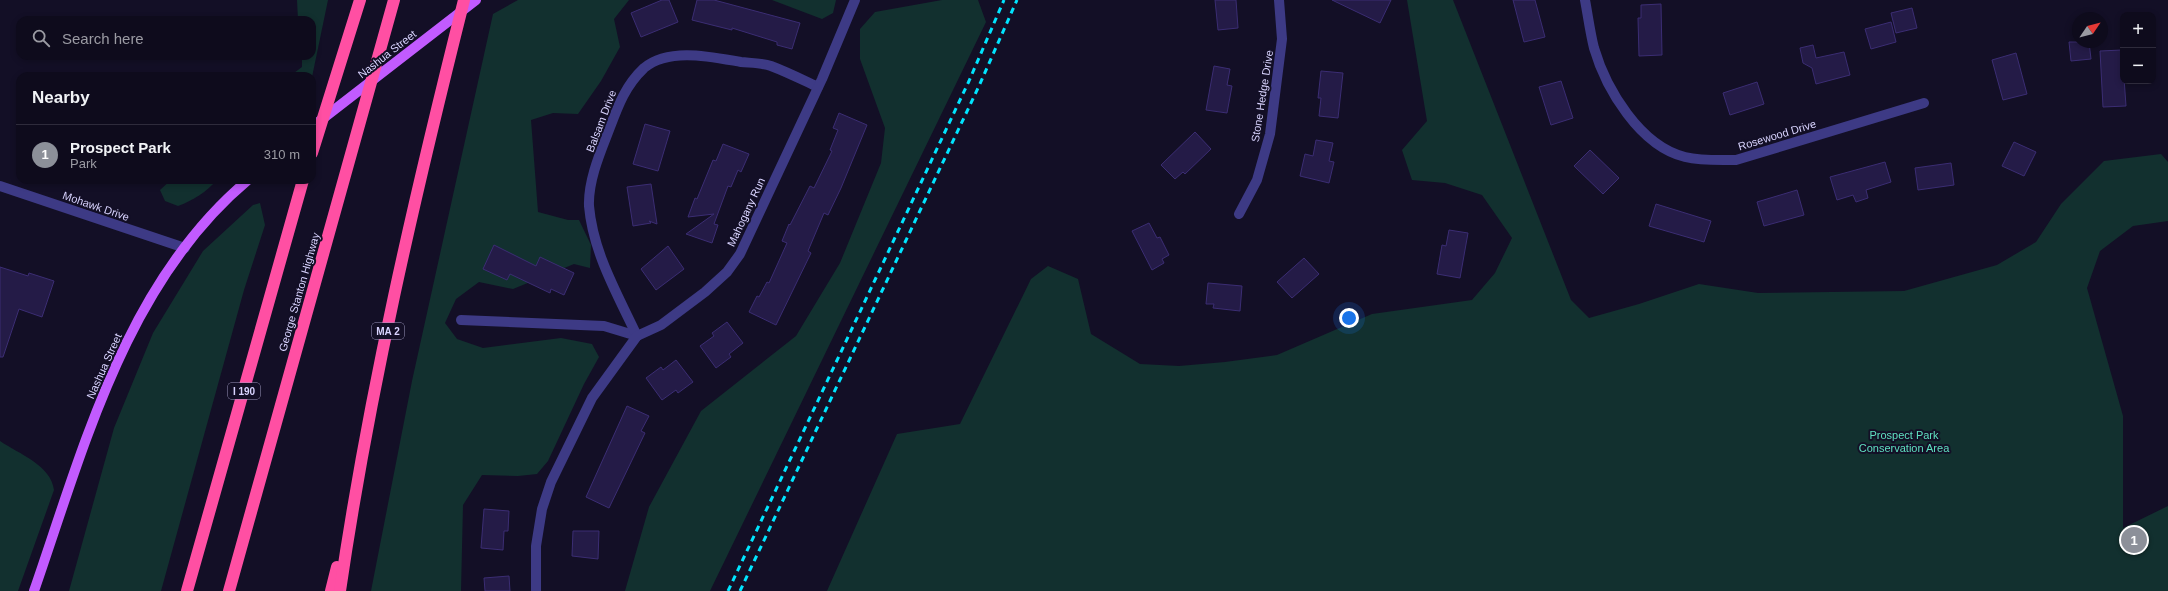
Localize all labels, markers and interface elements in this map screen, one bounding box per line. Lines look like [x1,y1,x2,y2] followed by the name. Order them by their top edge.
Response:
[2072,12,2108,48] north arrow
[2120,12,2156,84] map controls
[2120,12,2156,48] button: +
[16,16,316,60] search box
[30,27,52,49] icon: search
[356,28,418,80] street label: Nashua Street
[62,30,144,47] text: Search here
[2120,48,2156,84] button: −
[1249,49,1275,143] street label: Stone Hedge Drive
[32,88,90,107] text: Nearby
[584,88,618,154] street label: Balsam Drive
[1737,117,1817,153] street label: Rosewood Drive
[70,139,171,156] text: Prospect Park
[41,147,49,162] text: 1
[264,147,300,162] text: 310 m
[70,156,97,171] text: Park
[725,176,767,248] street label: Mahogany Run
[61,189,131,223] street label: Mohawk Drive
[276,231,322,353] street label: George Stanton Highway
[1339,308,1359,328] your location
[372,323,404,339] road number: MA 2
[84,331,124,401] street label: Nashua Street
[228,383,260,399] road number: I 190
[1859,429,1950,454] park label: Prospect Park Conservation Area
[2121,525,2147,555] pin: 1

